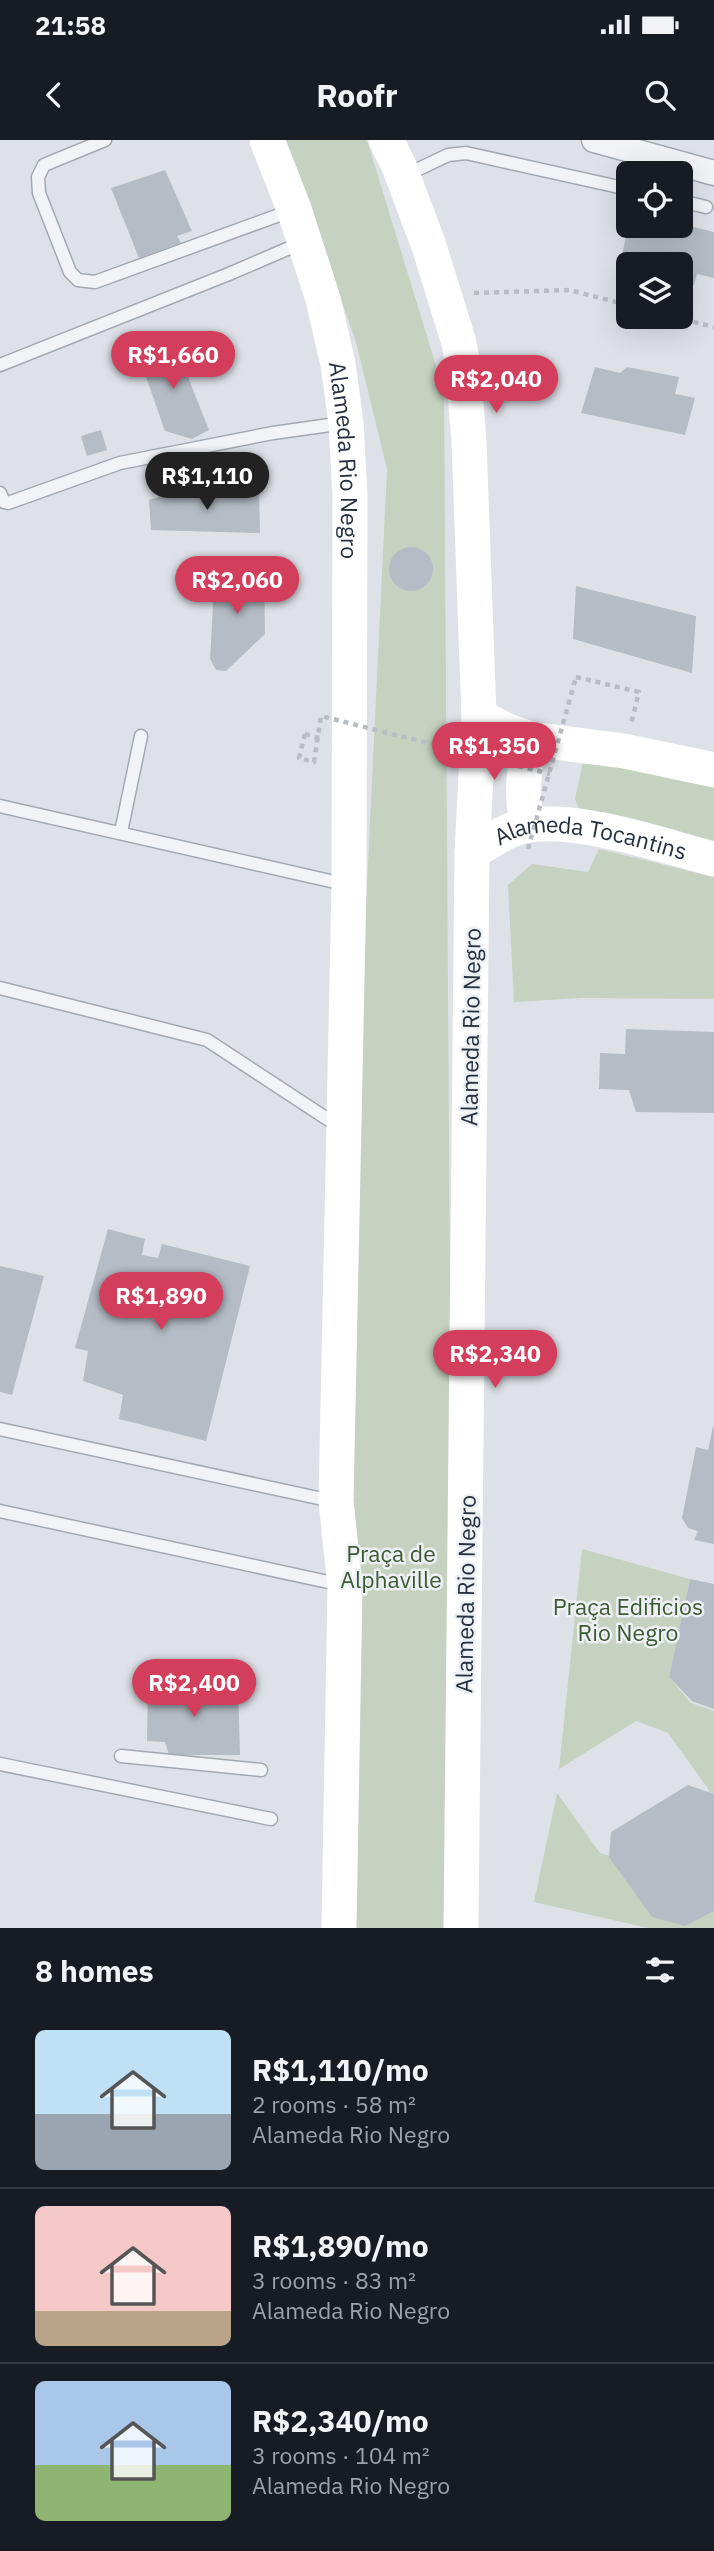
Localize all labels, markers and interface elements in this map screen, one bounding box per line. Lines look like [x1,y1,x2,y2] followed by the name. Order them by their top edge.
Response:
[35,8,106,42] text: 21:58
[316,74,398,116] text: Roofr
[35,76,73,114] icon: back
[641,76,679,114] icon: search
[616,161,693,329] map controls
[616,161,693,238] button: locate
[616,252,693,329] button: layers
[108,331,238,391] pin: R$1,660
[127,339,219,369] text: R$1,660
[431,356,561,415] pin: R$2,040
[323,360,365,559] street label: Alameda Rio Negro
[450,363,542,393] text: R$2,040
[142,452,272,512] pin: R$1,110
[161,460,253,490] text: R$1,110
[172,556,302,616] pin: R$2,060
[191,564,283,594] text: R$2,060
[429,722,559,782] pin: R$1,350
[448,730,540,760] text: R$1,350
[488,808,690,866] street label: Alameda Tocantins
[453,928,487,1126] street label: Alameda Rio Negro
[96,1272,226,1332] pin: R$1,890
[115,1280,207,1310] text: R$1,890
[430,1330,560,1390] pin: R$2,340
[449,1338,541,1368] text: R$2,340
[448,1495,482,1693] street label: Alameda Rio Negro
[340,1538,442,1594] park label: Praça de Alphaville
[553,1591,703,1647] park label: Praça Edificios Rio Negro
[129,1660,259,1719] pin: R$2,400
[148,1667,240,1697] text: R$2,400
[35,1951,154,1990] text: 8 homes
[641,1951,679,1989] icon: filters
[252,2050,429,2089] text: R$1,110/mo
[91,2058,175,2142] icon: home
[252,2089,416,2119] text: 2 rooms · 58 m²
[252,2119,450,2149] text: Alameda Rio Negro
[252,2226,429,2265] text: R$1,890/mo
[91,2234,175,2318] icon: home
[252,2265,416,2295] text: 3 rooms · 83 m²
[252,2295,450,2325] text: Alameda Rio Negro
[252,2401,429,2440] text: R$2,340/mo
[91,2409,175,2493] icon: home
[252,2440,430,2470] text: 3 rooms · 104 m²
[252,2470,450,2500] text: Alameda Rio Negro

